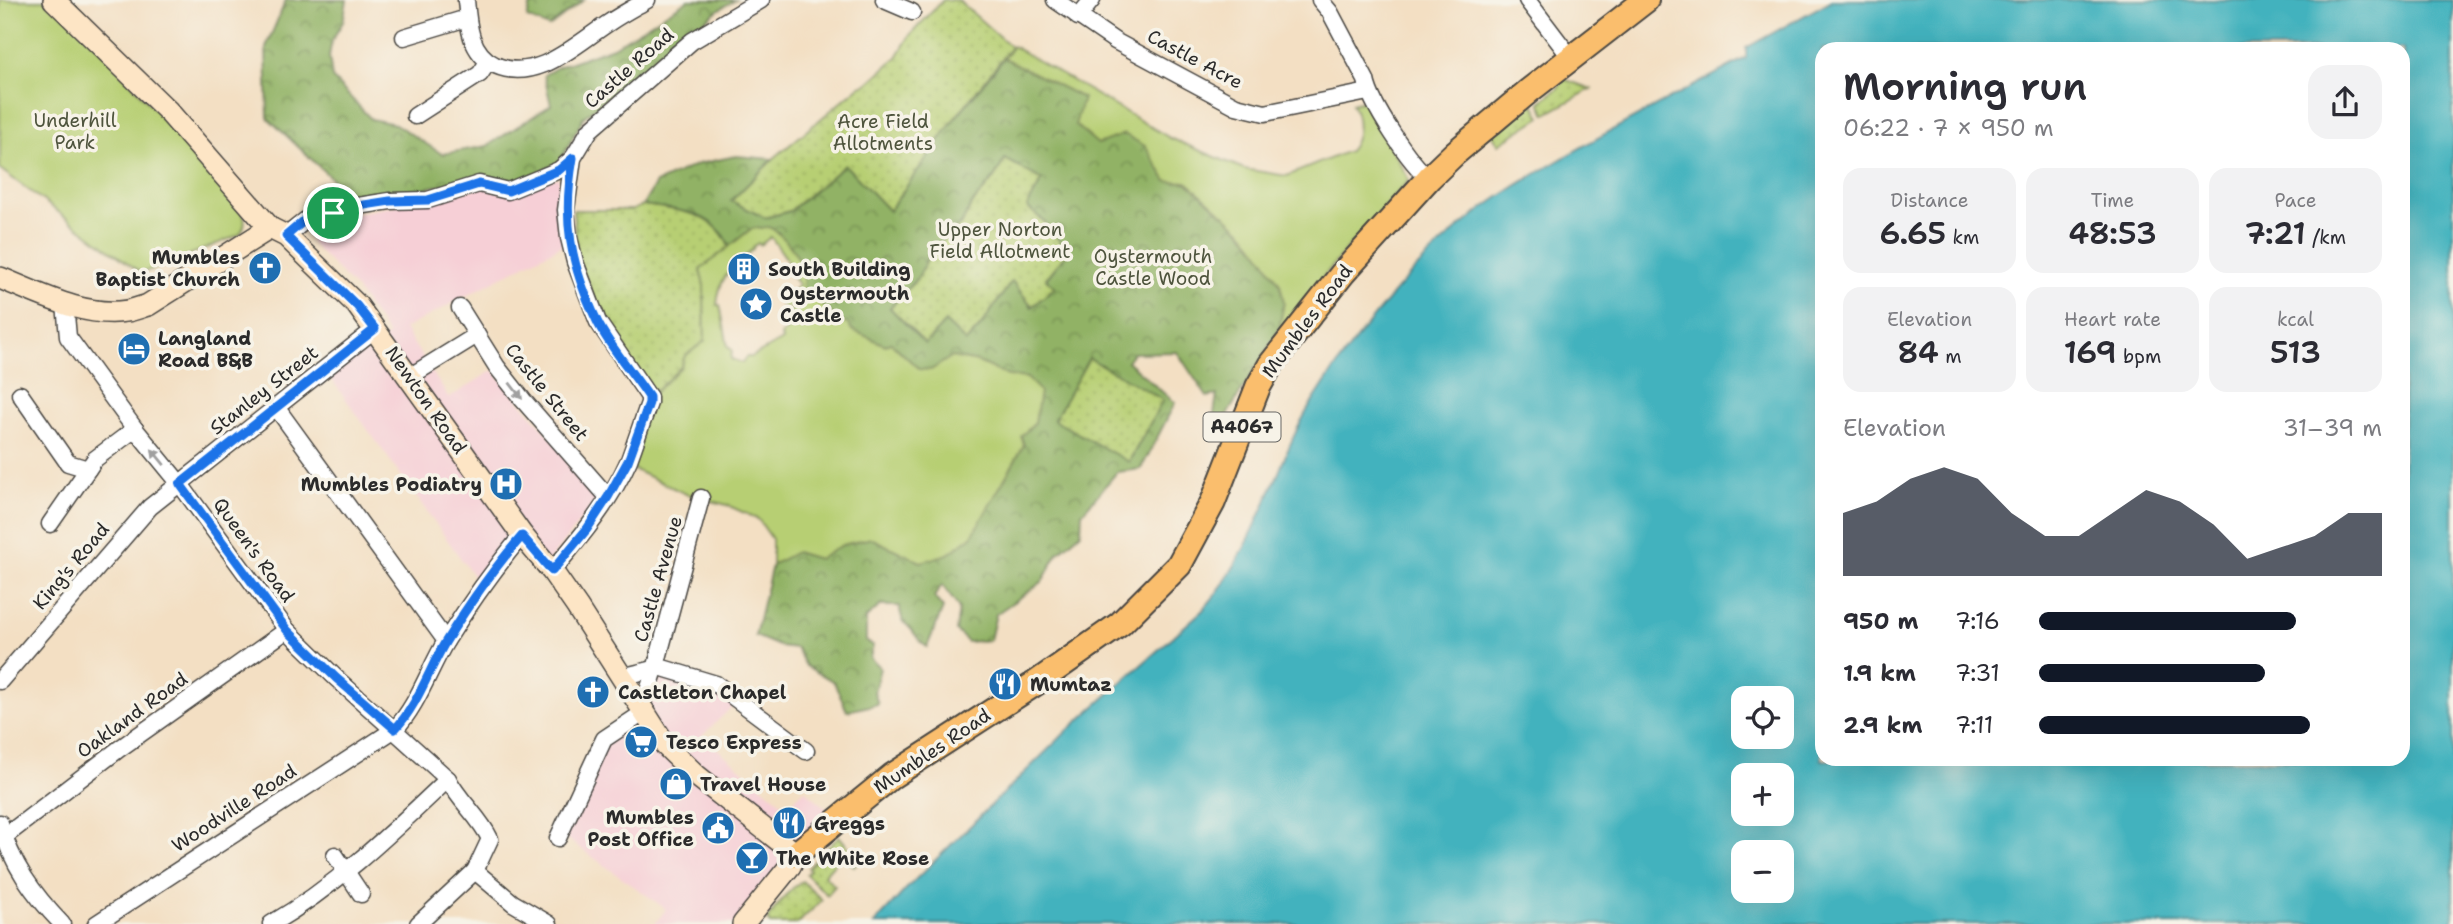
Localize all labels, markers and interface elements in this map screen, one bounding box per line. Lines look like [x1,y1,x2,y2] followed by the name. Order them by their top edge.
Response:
[579,22,679,114] street label: Castle Road
[1143,23,1247,95] street label: Castle Acre
[1843,61,2087,112] text: Morning run
[2308,65,2382,139] button: share
[34,108,117,155] park label: Underhill Park
[833,109,933,156] park label: Acre Field Allotments
[1843,113,2054,143] text: 06:22 · 7 × 950 m
[303,183,363,243] pin
[1891,188,1968,213] text: Distance
[2091,188,2134,213] text: Time
[2275,188,2316,213] text: Pace
[314,194,352,232] icon: arrive
[1880,213,1946,254] text: 6.65
[2068,213,2157,254] text: 48:53
[2245,213,2306,254] text: 7:21
[930,217,1071,264] park label: Upper Norton Field Allotment
[1946,225,1979,250] text: km
[2306,225,2346,250] text: /km
[1094,244,1212,291] park label: Oystermouth Castle Wood
[96,245,240,292] place label: Mumbles Baptist Church
[246,249,284,287] church icon: Mumbles Baptist Church
[725,250,763,288] building icon: South Building
[768,257,911,282] place label: South Building
[1256,259,1358,383] street label: Mumbles Road
[780,281,910,328] place label: Oystermouth Castle
[737,285,775,323] place icon: Oystermouth Castle
[1887,307,1972,332] text: Elevation
[2064,307,2161,332] text: Heart rate
[2277,307,2314,332] text: kcal
[158,326,253,373] place label: Langland Road B&B
[115,330,153,368] hotel icon: Langland Road B&B
[1897,332,1939,373] text: 84
[2064,332,2117,373] text: 169
[2270,332,2321,373] text: 513
[500,338,594,446] street label: Castle Street
[205,340,323,440] street label: Stanley Street
[380,341,472,459] street label: Newton Road
[1939,344,1962,369] text: m
[2117,344,2161,369] text: bpm
[508,381,523,399] one-way arrow
[1204,412,1280,442] road number: A4067
[1843,413,1946,443] text: Elevation
[2283,413,2382,443] text: 31–39 m
[151,449,166,466] one-way arrow
[487,465,525,503] hospital icon: Mumbles Podiatry
[301,472,482,497] place label: Mumbles Podiatry
[208,493,300,607] street label: Queen's Road
[628,513,688,645] street label: Castle Avenue
[27,517,115,615] street label: King's Road
[1843,606,1918,636] text: 950 m
[1955,606,2000,636] text: 7:16
[1843,658,1916,688] text: 1.9 km
[1955,658,2000,688] text: 7:31
[986,665,1024,703] restaurant icon: Mumtaz
[72,666,192,764] street label: Oakland Road
[1030,672,1112,697] place label: Mumtaz
[574,673,612,711] church icon: Castleton Chapel
[618,680,787,705] place label: Castleton Chapel
[1731,686,1794,903] map controls
[1731,686,1794,749] button: locate
[869,703,995,799] street label: Mumbles Road
[1843,710,1922,740] text: 2.9 km
[1955,710,1993,740] text: 7:11
[622,723,660,761] supermarket icon: Tesco Express
[666,730,802,755] place label: Tesco Express
[167,758,301,858] street label: Woodville Road
[1731,763,1794,826] button: +
[657,765,695,803] shop icon: Travel House
[700,772,826,797] place label: Travel House
[770,804,808,842] restaurant icon: Greggs
[587,805,694,852] place label: Mumbles Post Office
[699,809,737,847] public building icon: Mumbles Post Office
[814,811,885,836] place label: Greggs
[733,839,771,877] bar icon: The White Rose
[1731,840,1794,903] button: −
[776,846,929,871] place label: The White Rose

